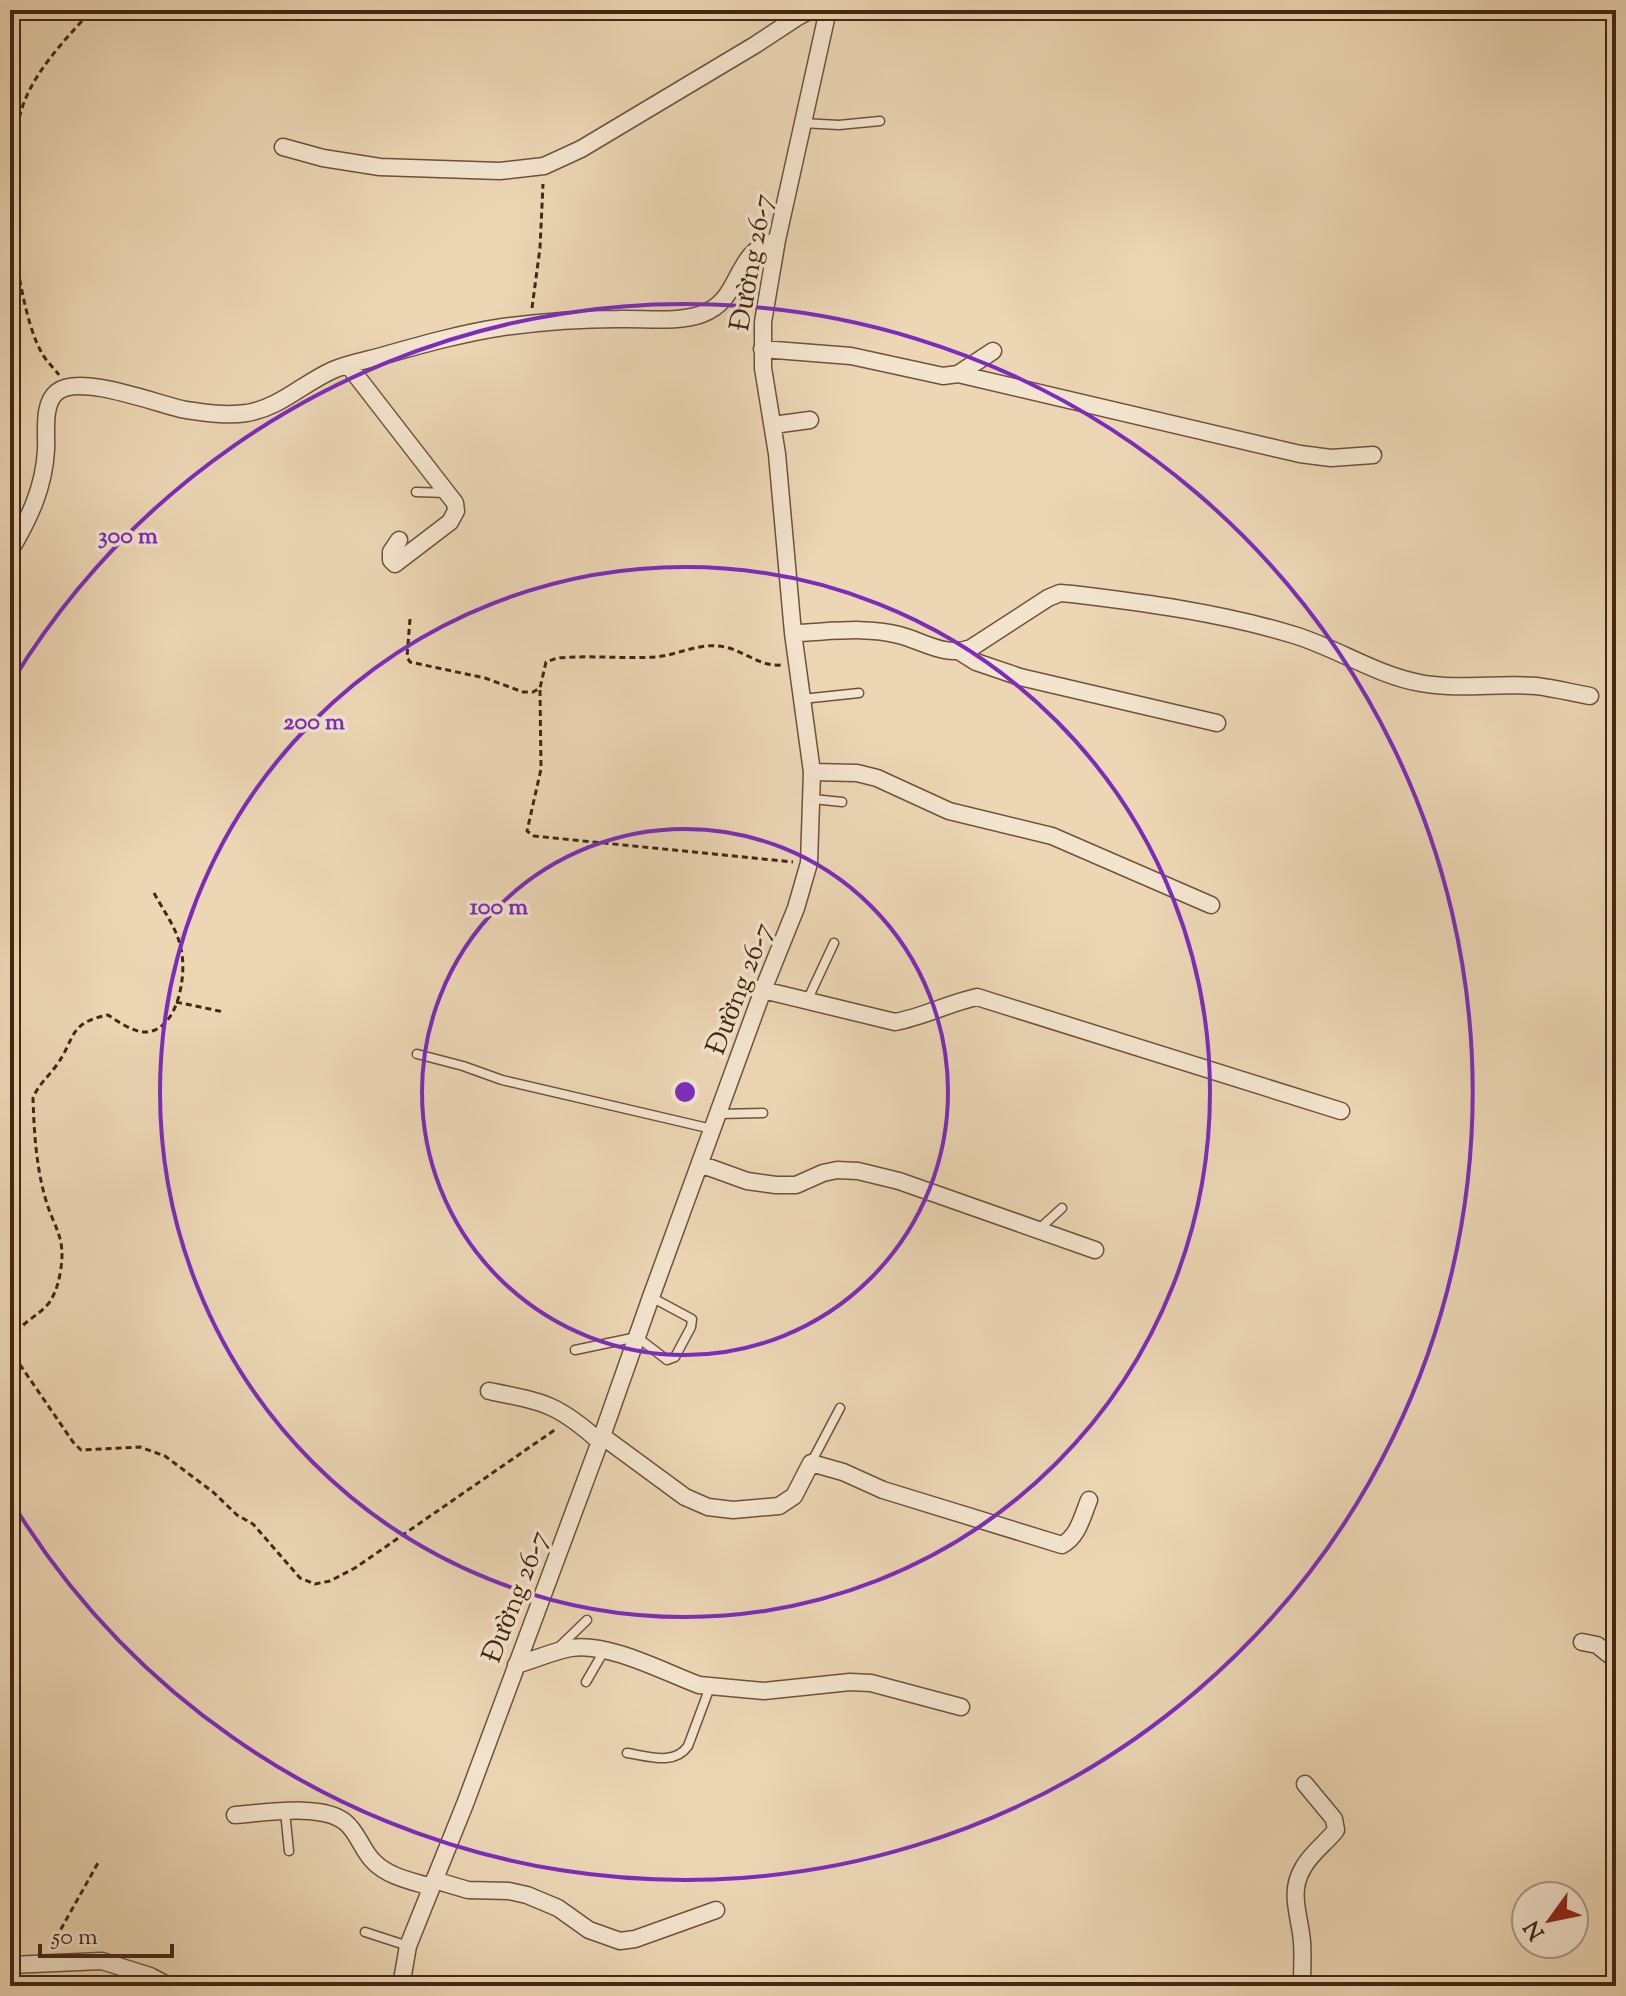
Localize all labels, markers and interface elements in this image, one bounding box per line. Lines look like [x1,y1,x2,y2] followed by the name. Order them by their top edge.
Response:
[721,191,785,334] street label: Đường 26-7
[98,520,158,554] text: 300 m
[283,706,345,740] text: 200 m
[470,891,528,925] text: 100 m
[697,917,784,1061] street label: Đường 26-7
[671,1078,699,1106] centre of rings
[473,1525,560,1669] street label: Đường 26-7
[1510,1880,1590,1960] north arrow
[40,1908,172,1958] scale bar
[1517,1913,1554,1945] text: N
[50,1921,98,1955] text: 50 m

